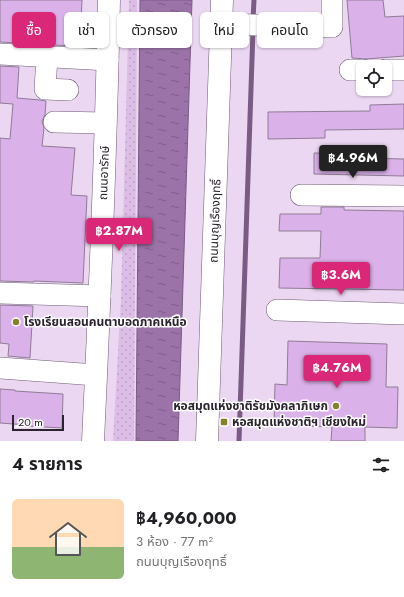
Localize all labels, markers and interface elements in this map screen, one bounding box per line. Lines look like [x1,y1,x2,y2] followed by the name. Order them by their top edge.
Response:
[12,12,56,48] chip: ซื้อ
[64,12,109,48] chip: เช่า
[117,12,192,48] chip: ตัวกรอง
[200,12,249,48] chip: ใหม่
[257,12,323,48] chip: คอนโด
[356,60,392,96] map controls
[356,60,392,96] button: locate
[94,145,114,201] street label: ถนนอารักษ์
[320,145,386,179] pin: ฿4.96M
[328,148,378,167] text: ฿4.96M
[205,179,225,263] street label: ถนนบุญเรืองฤทธิ์
[86,218,152,252] pin: ฿2.87M
[95,221,143,240] text: ฿2.87M
[313,262,369,296] pin: ฿3.6M
[321,265,361,284] text: ฿3.6M
[24,313,187,331] place label: โรงเรียนสอนคนตาบอดภาคเหนือ
[11,317,21,327] marker: โรงเรียนสอนคนตาบอดภาคเหนือ
[304,355,370,389] pin: ฿4.76M
[313,358,361,377] text: ฿4.76M
[173,397,328,415] place label: หอสมุดแห่งชาติรัชมังคลาภิเษก
[331,401,341,411] marker: หอสมุดแห่งชาติรัชมังคลาภิเษก
[12,413,64,432] scale bar
[232,413,366,431] place label: หอสมุดแห่งชาติฯ เชียงใหม่
[18,414,43,430] text: 20 m
[219,417,229,427] marker: หอสมุดแห่งชาติฯ เชียงใหม่
[12,452,83,476] text: 4 รายการ
[370,454,392,476] icon: filters
[136,506,237,530] text: ฿4,960,000
[44,515,92,563] icon: home
[136,532,213,551] text: 3 ห้อง · 77 m²
[136,552,227,571] text: ถนนบุญเรืองฤทธิ์

